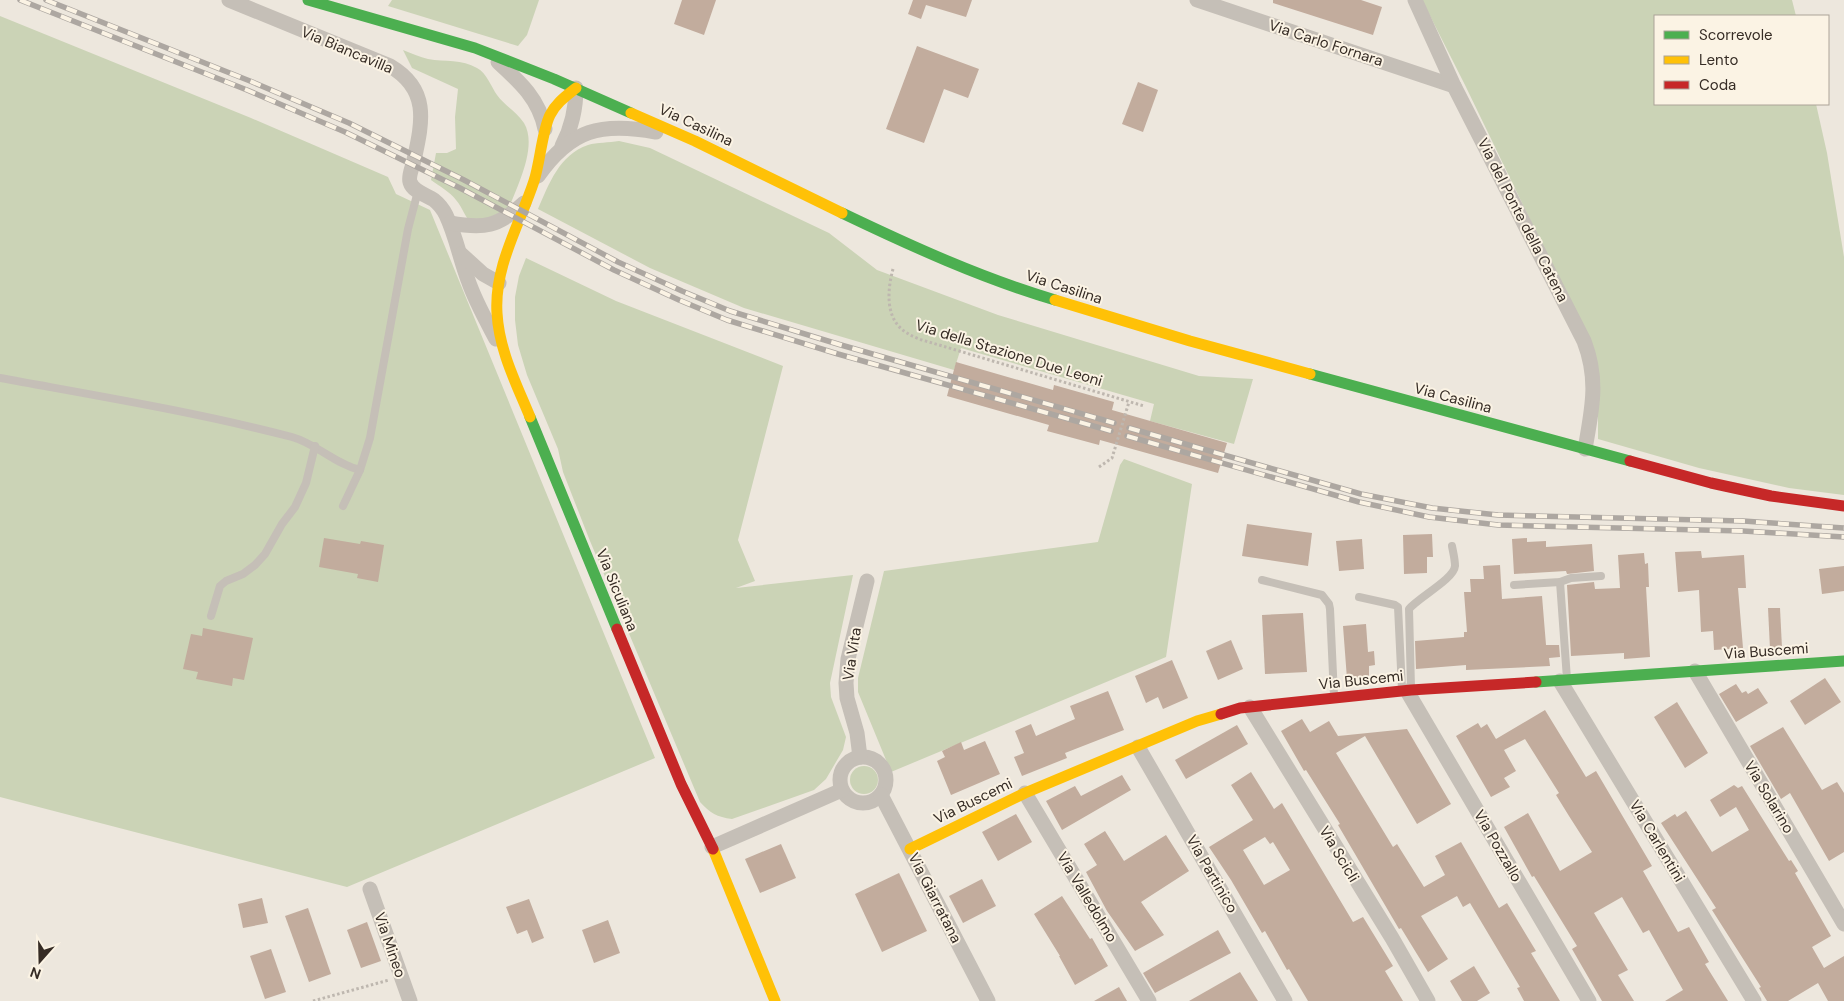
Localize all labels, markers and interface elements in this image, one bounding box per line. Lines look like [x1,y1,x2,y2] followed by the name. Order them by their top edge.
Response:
[1266,15,1386,71] street label: Via Carlo Fornara
[1654,15,1829,105] legend
[298,22,396,78] street label: Via Biancavilla
[1699,25,1773,45] text: Scorrevole
[1699,50,1738,70] text: Lento
[1699,75,1736,95] text: Coda
[656,99,736,151] street label: Via Casilina
[1473,135,1573,305] street label: Via del Ponte della Catena
[1023,265,1105,309] street label: Via Casilina
[913,315,1105,391] street label: Via della Stazione Due Leoni
[1412,378,1494,418] street label: Via Casilina
[591,546,643,634] street label: Via Siculiana
[838,626,866,682] street label: Via Vita
[1723,638,1809,664] street label: Via Buscemi
[1318,666,1404,694] street label: Via Buscemi
[1739,757,1799,837] street label: Via Solarino
[930,773,1016,829] street label: Via Buscemi
[1625,796,1689,886] street label: Via Carlentini
[1469,806,1527,886] street label: Via Pozzallo
[1314,822,1364,886] street label: Via Scicli
[1182,831,1242,917] street label: Via Partinico
[1052,848,1122,946] street label: Via Valledolmo
[904,849,966,947] street label: Via Giarratana
[369,910,411,981] street label: Via Mineo
[15,936,65,986] north arrow
[28,963,43,983] text: N

